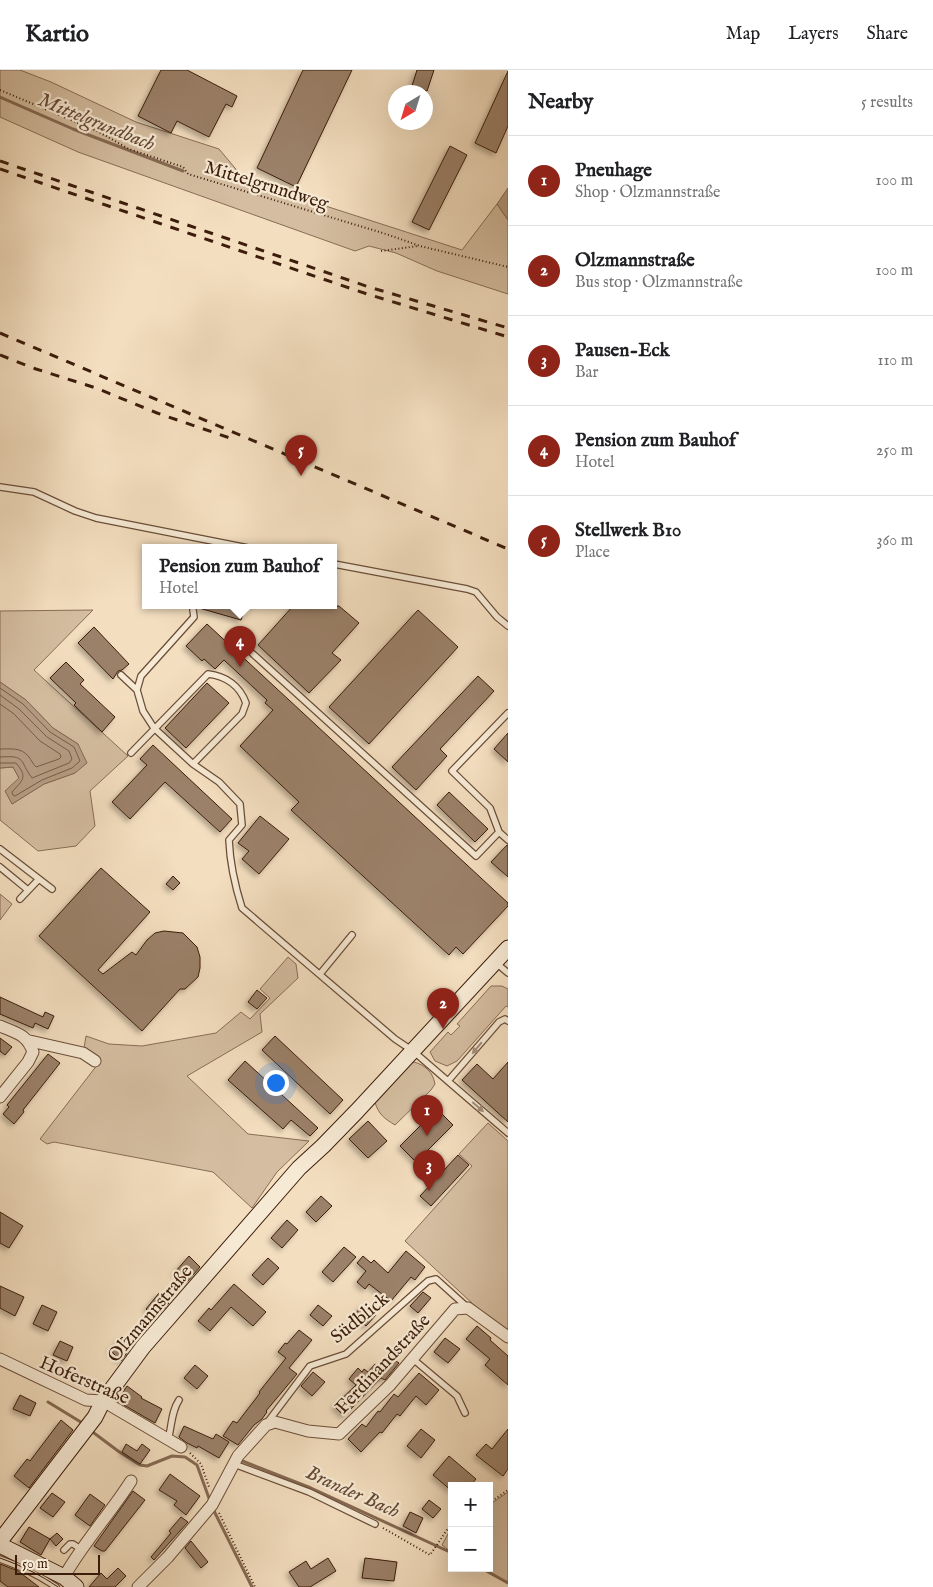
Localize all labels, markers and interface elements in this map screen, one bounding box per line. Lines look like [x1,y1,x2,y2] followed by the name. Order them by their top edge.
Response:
[25,19,89,50] text: Kartio
[726,23,760,46] text: Map
[788,23,839,46] text: Layers
[867,23,908,46] text: Share
[388,85,433,130] north arrow
[34,88,159,158] water label: Mittelgrundbach
[528,89,593,116] text: Nearby
[861,93,913,113] text: 5 results
[201,156,332,216] street label: Mittelgrundweg
[575,159,652,183] text: Pneuhage
[541,171,547,191] text: 1
[876,171,913,191] text: 100 m
[575,183,720,203] text: Shop · Olzmannstraße
[575,249,695,273] text: Olzmannstraße
[540,261,548,281] text: 2
[876,261,913,281] text: 100 m
[575,273,743,293] text: Bus stop · Olzmannstraße
[575,339,670,363] text: Pausen-Eck
[541,351,547,371] text: 3
[877,351,913,371] text: 110 m
[575,363,598,383] text: Bar
[575,429,736,453] text: Pension zum Bauhof
[285,435,317,476] pin: 5
[540,441,548,461] text: 4
[876,441,913,461] text: 250 m
[575,453,614,473] text: Hotel
[575,519,681,543] text: Stellwerk B10
[541,531,547,551] text: 5
[877,531,913,551] text: 360 m
[575,543,610,563] text: Place
[142,544,337,609] popup
[159,555,320,579] text: Pension zum Bauhof
[159,579,198,599] text: Hotel
[224,626,256,667] pin: 4
[427,988,459,1029] pin: 2
[471,1041,482,1054] one-way arrow
[263,1070,289,1096] your location
[411,1095,443,1136] pin: 1
[472,1101,484,1113] one-way arrow
[413,1150,445,1191] pin: 3
[103,1260,198,1368] street label: Olzmannstraße
[326,1287,395,1349] street label: Südblick
[331,1309,436,1419] street label: Ferdinandstraße
[36,1351,133,1411] street label: Hoferstraße
[302,1461,404,1524] water label: Brander Bach
[448,1482,493,1572] map controls
[448,1482,493,1527] button: +
[448,1527,493,1572] button: −
[15,1552,100,1575] scale bar
[22,1555,48,1573] text: 50 m

